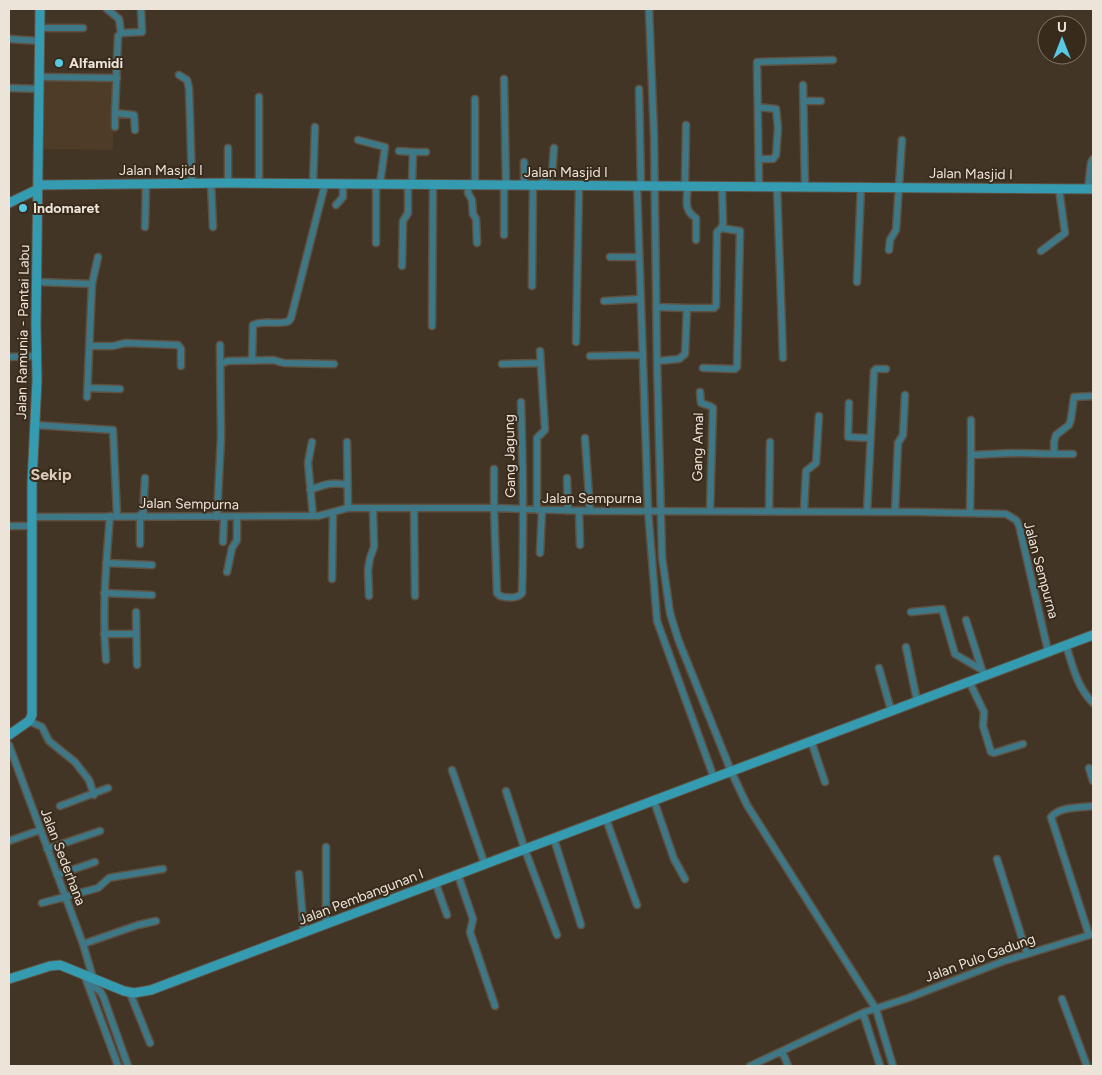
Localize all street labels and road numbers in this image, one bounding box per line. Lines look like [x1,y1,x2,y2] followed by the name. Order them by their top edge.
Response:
[119,162,203,179] street label: Jalan Masjid I
[524,164,608,181] street label: Jalan Masjid I
[929,165,1013,183] street label: Jalan Masjid I
[13,244,33,420] street label: Jalan Ramunia - Pantai Labu
[689,412,707,482] street label: Gang Amal
[501,414,519,498] street label: Gang Jagung
[542,490,642,507] street label: Jalan Sempurna
[139,495,239,513] street label: Jalan Sempurna
[1020,520,1062,620] street label: Jalan Sempurna
[37,806,89,908] street label: Jalan Sederhana
[296,865,426,929] street label: Jalan Pembangunan I
[923,930,1037,986] street label: Jalan Pulo Gadung

